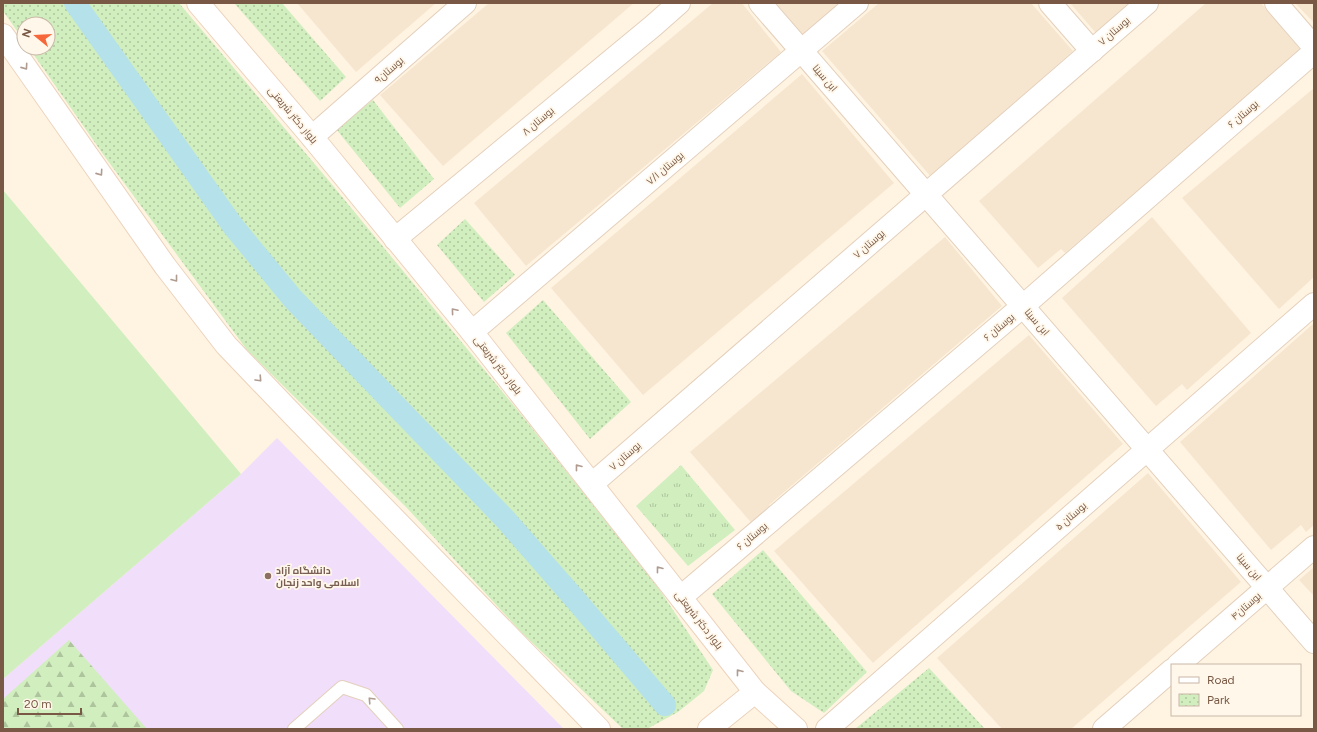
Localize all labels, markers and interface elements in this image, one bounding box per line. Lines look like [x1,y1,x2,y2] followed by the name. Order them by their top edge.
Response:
[1095,14,1133,48] street label: بوستان ۷
[16,16,56,56] north arrow
[19,27,34,39] text: N
[372,54,406,86] street label: بوستان۹
[810,62,840,94] street label: ابن سینا
[20,63,28,70] one-way arrow
[265,84,321,146] street label: بلوار دکتر شریعتی
[1225,97,1261,131] street label: بوستان ۶
[519,104,557,138] street label: بوستان ۸
[644,149,686,187] street label: بوستان ۷/۱
[95,169,102,176] one-way arrow
[850,227,888,261] street label: بوستان ۷
[171,275,178,282] one-way arrow
[1022,306,1052,338] street label: ابن سینا
[452,308,459,315] one-way arrow
[981,310,1017,344] street label: بوستان ۶
[471,333,525,397] street label: بلوار دکتر شریعتی
[254,374,261,382] one-way arrow
[606,439,644,473] street label: بوستان ۷
[576,465,583,472] one-way arrow
[1053,499,1089,533] street label: بوستان ۵
[734,519,770,553] street label: بوستان ۶
[1234,551,1264,583] street label: ابن سینا
[276,564,359,589] place label: دانشگاه آزاد اسلامی واحد زنجان
[656,567,663,574] one-way arrow
[263,571,273,581] marker: دانشگاه آزاد اسلامی واحد زنجان
[672,588,726,652] street label: بلوار دکتر شریعتی
[1228,589,1264,623] street label: بوستان۴
[1171,664,1301,716] legend
[737,669,744,676] one-way arrow
[1207,673,1235,687] text: Road
[18,690,81,716] scale bar
[1207,693,1230,707] text: Park
[24,697,52,711] text: 20 m
[368,697,375,705] one-way arrow

